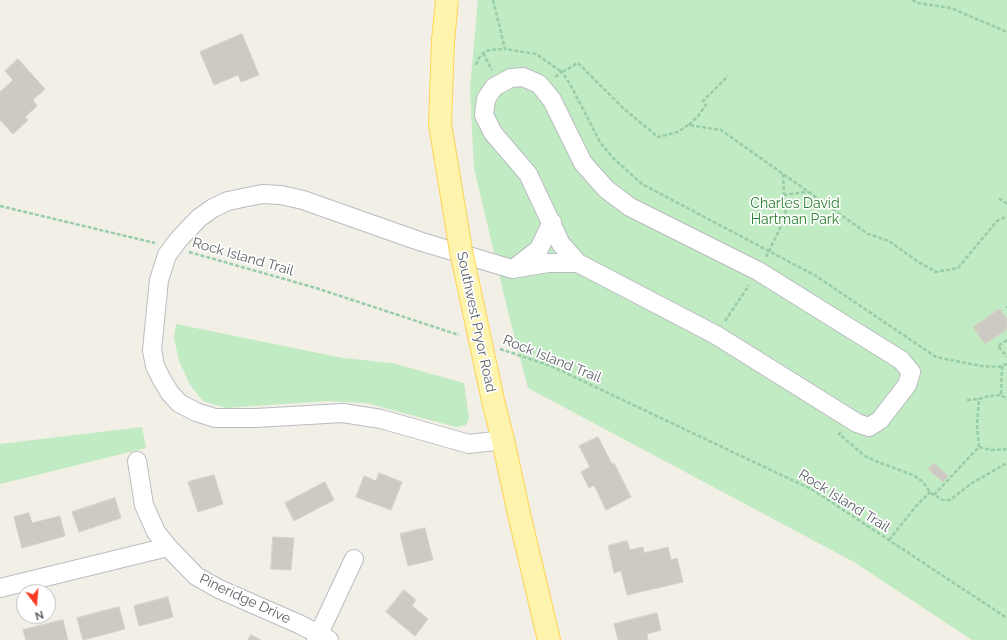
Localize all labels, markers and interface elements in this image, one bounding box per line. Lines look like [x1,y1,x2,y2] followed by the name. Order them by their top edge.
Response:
[750,196,840,228] park label: Charles David Hartman Park
[190,235,296,279] street label: Rock Island Trail
[453,250,499,394] street label: Southwest Pryor Road
[500,332,604,386] street label: Rock Island Trail
[795,466,893,536] street label: Rock Island Trail
[197,571,293,627] street label: Pineridge Drive
[16,584,56,624] north arrow
[33,608,45,622] text: N

